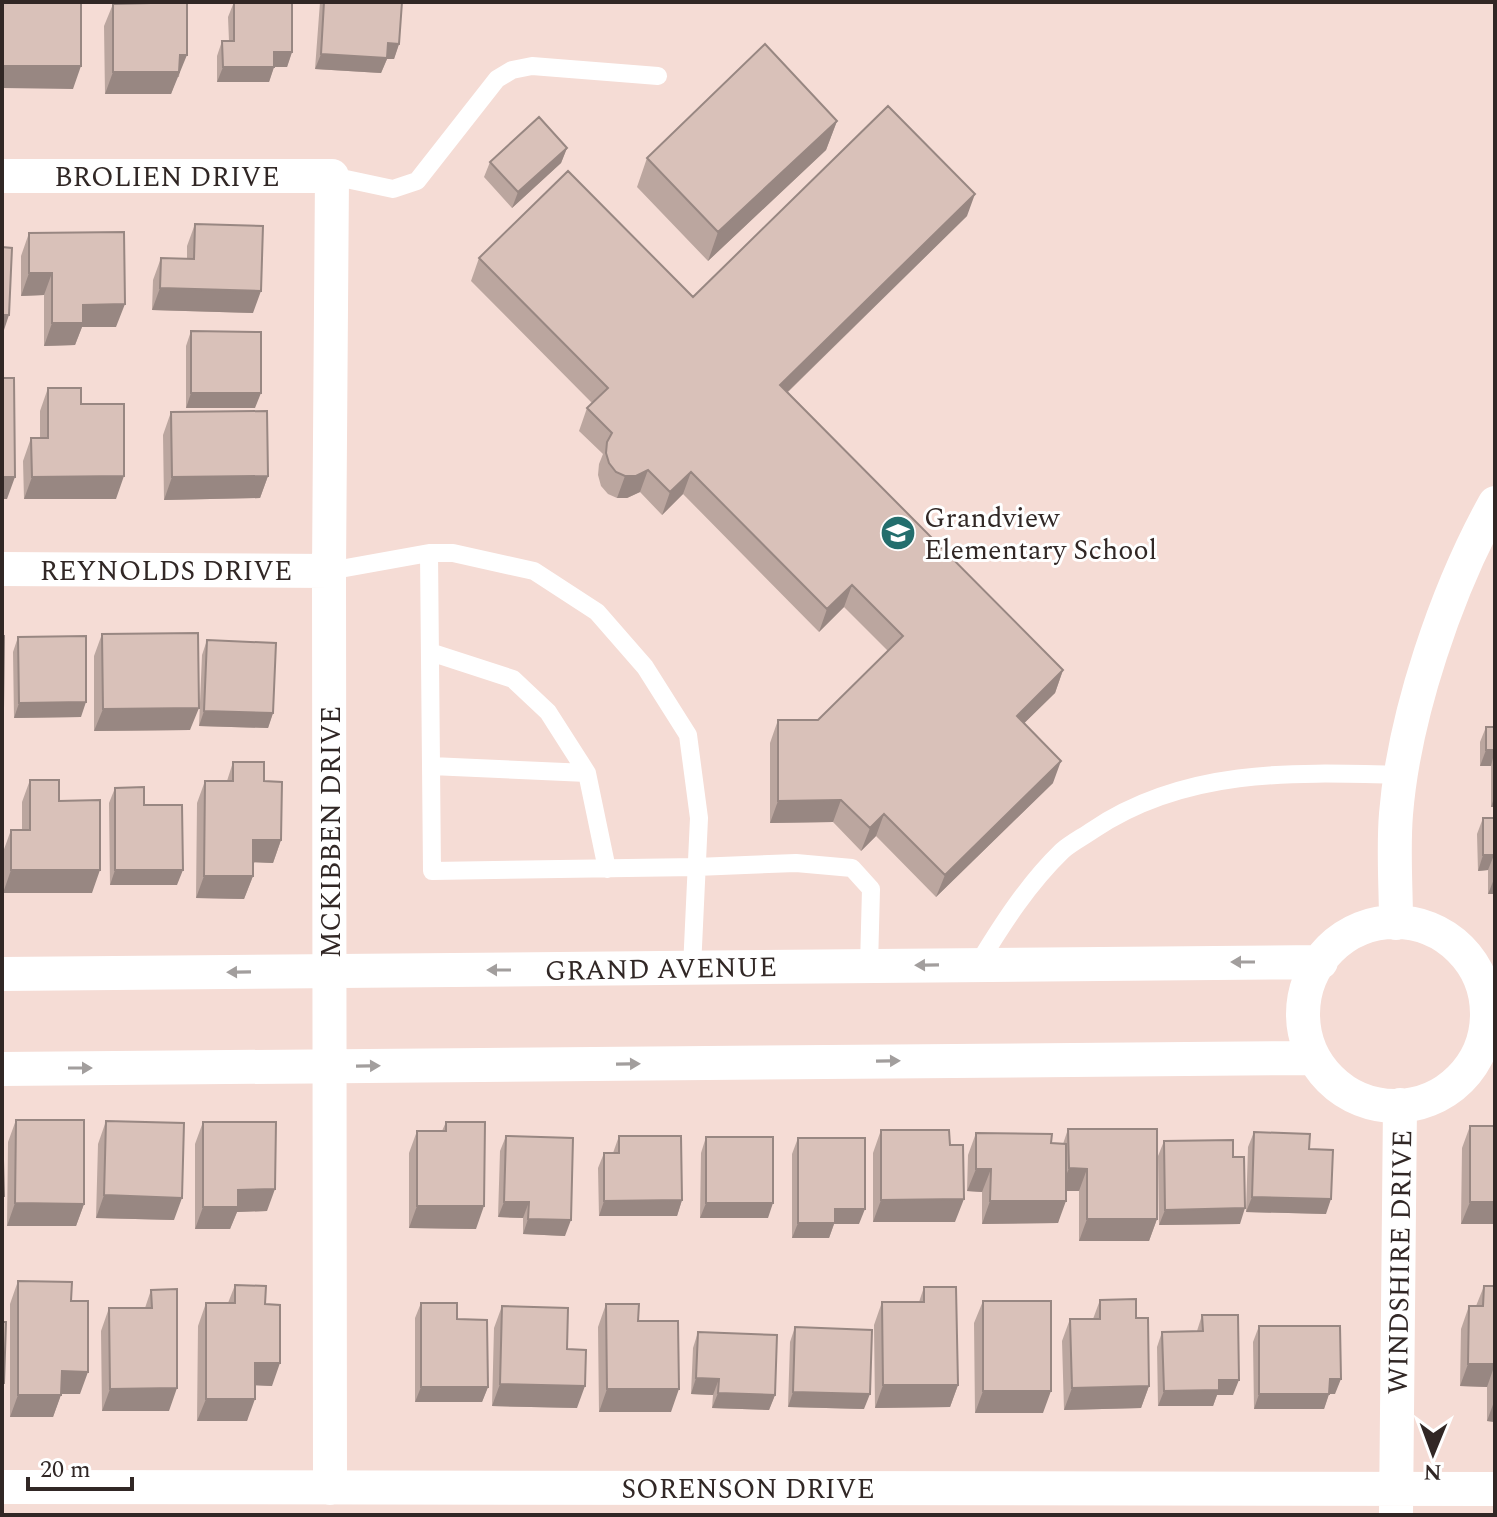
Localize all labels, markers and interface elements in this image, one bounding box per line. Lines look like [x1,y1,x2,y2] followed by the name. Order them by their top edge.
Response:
[54,156,280,199] street label: BROLIEN DRIVE
[924,497,1157,572] place label: Grandview Elementary School
[879,514,917,552] school or university icon: Grandview Elementary School
[40,550,292,593] street label: REYNOLDS DRIVE
[310,706,353,958] street label: MCKIBBEN DRIVE
[545,946,778,993] street label: GRAND AVENUE
[1230,956,1255,968] one-way arrow
[914,959,939,971] one-way arrow
[486,964,511,976] one-way arrow
[226,966,251,978] one-way arrow
[876,1055,901,1068] one-way arrow
[616,1058,641,1070] one-way arrow
[356,1060,381,1072] one-way arrow
[68,1062,93,1075] one-way arrow
[1377,1129,1424,1395] street label: WINDSHIRE DRIVE
[1393,1413,1473,1493] north arrow
[28,1441,132,1491] scale bar
[40,1452,91,1488] text: 20 m
[1423,1455,1442,1488] text: N
[621,1468,875,1511] street label: SORENSON DRIVE

